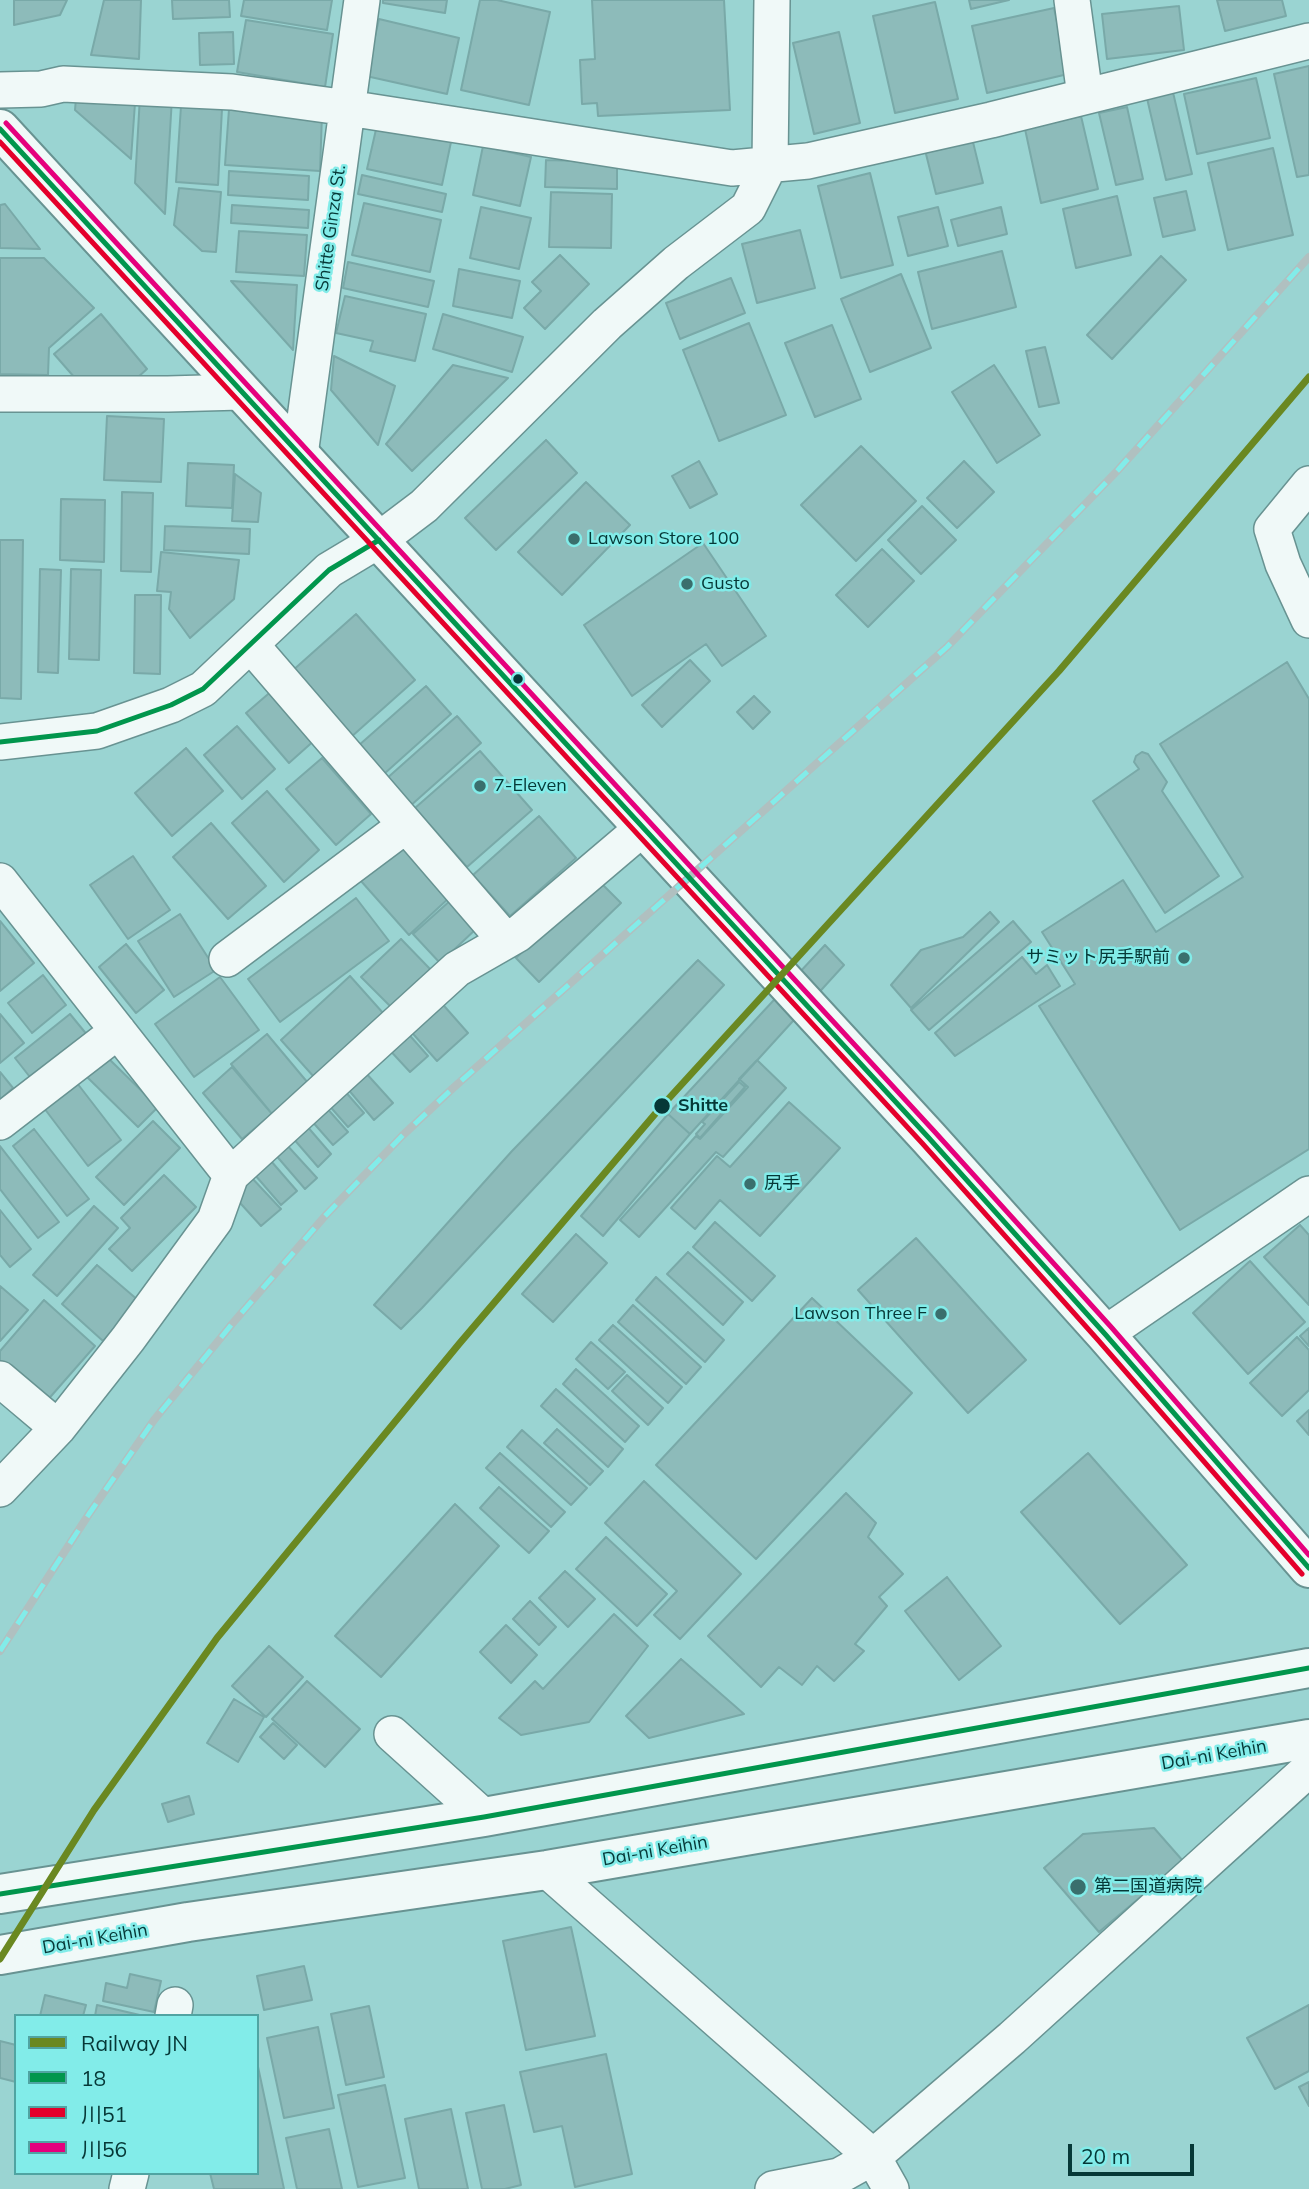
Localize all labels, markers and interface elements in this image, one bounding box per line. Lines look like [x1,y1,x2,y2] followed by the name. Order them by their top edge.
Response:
[311,163,351,293] street label: Shitte Ginza St.
[588,528,739,550] place label: Lawson Store 100
[566,531,582,547] marker: Lawson Store 100
[701,573,750,595] place label: Gusto
[679,576,695,592] marker: Gusto
[511,672,525,686] unlabelled marker
[494,775,567,797] place label: 7-Eleven
[472,778,488,794] marker: 7-Eleven
[1026,947,1170,969] place label: サミット尻手駅前
[1176,950,1192,966] marker: サミット尻手駅前
[678,1095,728,1117] place label: Shitte
[652,1096,672,1116] marker: Shitte
[764,1173,800,1195] place label: 尻手
[742,1176,758,1192] marker: 尻手
[794,1303,927,1325] place label: Lawson Three F
[933,1306,949,1322] marker: Lawson Three F
[1160,1735,1268,1775] street label: Dai-ni Keihin
[601,1831,709,1871] street label: Dai-ni Keihin
[1094,1876,1202,1898] place label: 第二国道病院
[1068,1877,1088,1897] marker: 第二国道病院
[41,1919,149,1959] street label: Dai-ni Keihin
[14,2014,259,2175] legend
[81,2030,188,2056] text: Railway JN
[81,2065,106,2091] text: 18
[81,2101,127,2127] text: 川51
[1071,2130,1197,2174] scale bar
[81,2136,127,2162] text: 川56
[1081,2143,1130,2169] text: 20 m

